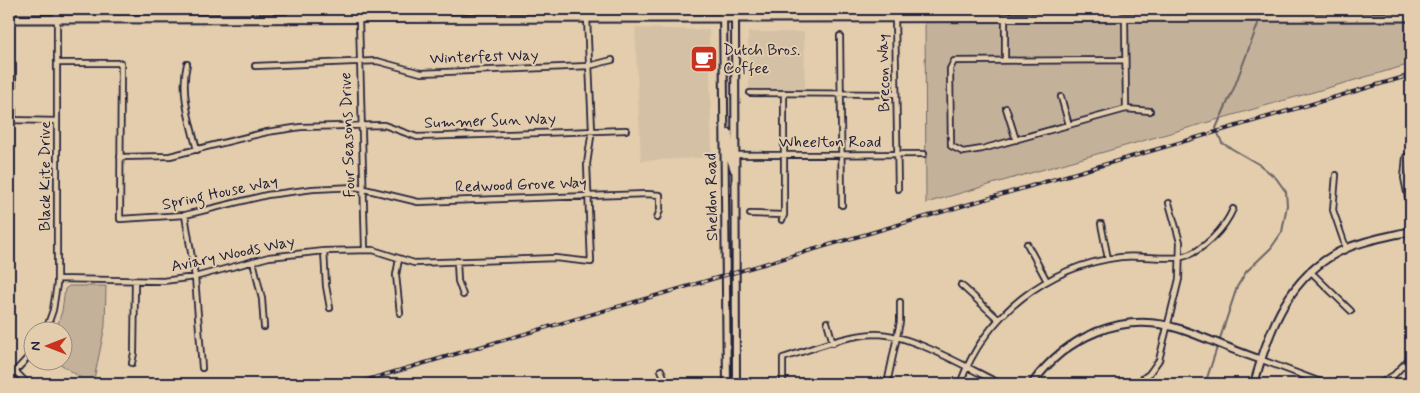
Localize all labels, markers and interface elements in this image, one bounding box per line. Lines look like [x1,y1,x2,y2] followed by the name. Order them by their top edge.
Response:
[873,34,895,112] street label: Brecon Way
[723,40,800,79] place label: Dutch Bros. Coffee
[689,44,719,74] cafe icon: Dutch Bros. Coffee
[429,45,539,69] street label: Winterfest Way
[335,72,361,198] street label: Four Seasons Drive
[424,108,556,134] street label: Summer Sun Way
[35,121,56,231] street label: Black Kite Drive
[779,132,881,153] street label: Wheelton Road
[701,153,723,241] street label: Sheldon Road
[160,170,280,216] street label: Spring House Way
[455,172,587,198] street label: Redwood Grove Way
[169,231,297,277] street label: Aviary Woods Way
[22,320,72,370] north arrow
[27,341,45,351] text: N

